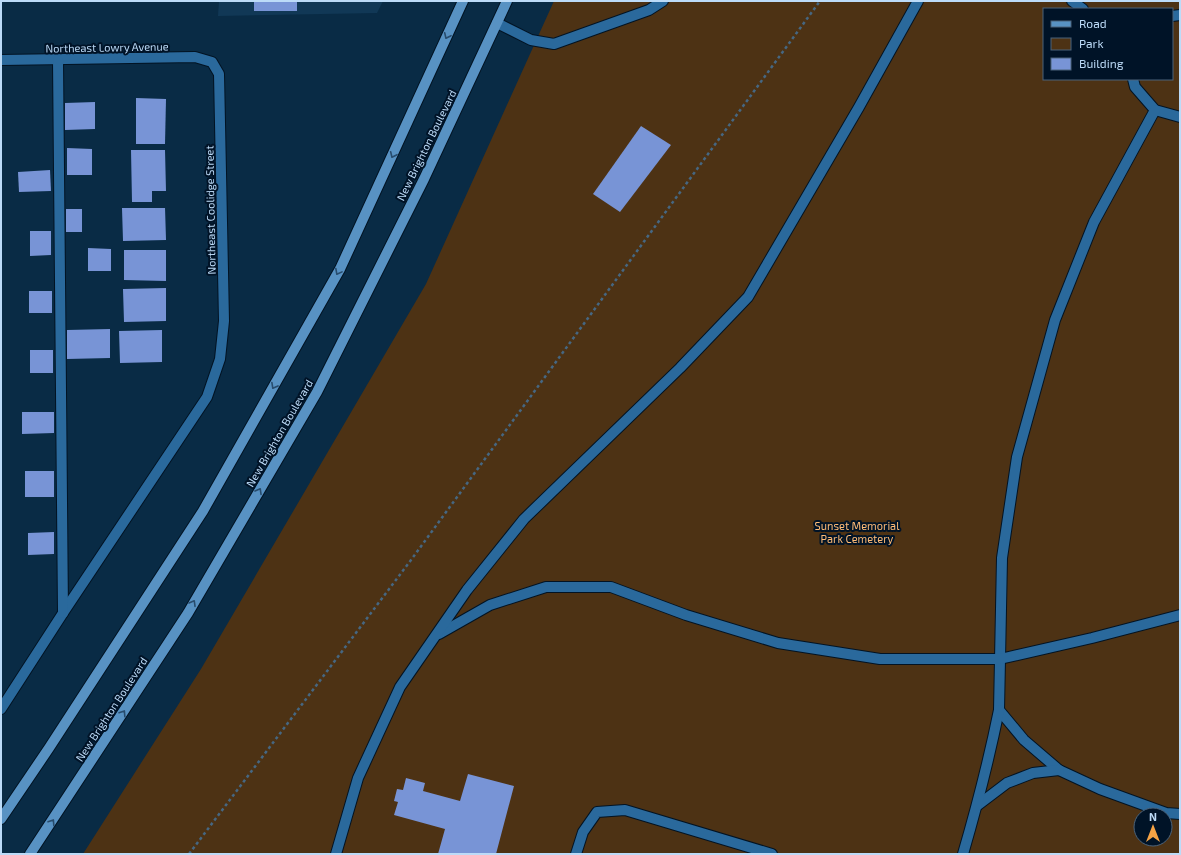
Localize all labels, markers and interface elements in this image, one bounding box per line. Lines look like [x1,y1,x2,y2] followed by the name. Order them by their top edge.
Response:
[1043,8,1173,80] legend
[1079,16,1107,30] text: Road
[444,32,452,40] one-way arrow
[1079,36,1104,50] text: Park
[45,39,169,55] street label: Northeast Lowry Avenue
[1079,56,1124,70] text: Building
[393,87,459,203] street label: New Brighton Boulevard
[202,145,218,275] street label: Northeast Coolidge Street
[389,151,397,158] one-way arrow
[335,268,342,276] one-way arrow
[243,377,315,489] street label: New Brighton Boulevard
[271,382,279,389] one-way arrow
[255,488,262,495] one-way arrow
[815,519,900,545] park label: Sunset Memorial Park Cemetery
[189,600,196,607] one-way arrow
[72,654,150,764] street label: New Brighton Boulevard
[118,710,126,717] one-way arrow
[1133,807,1173,847] north arrow
[1149,810,1157,823] text: N
[47,819,55,826] one-way arrow

